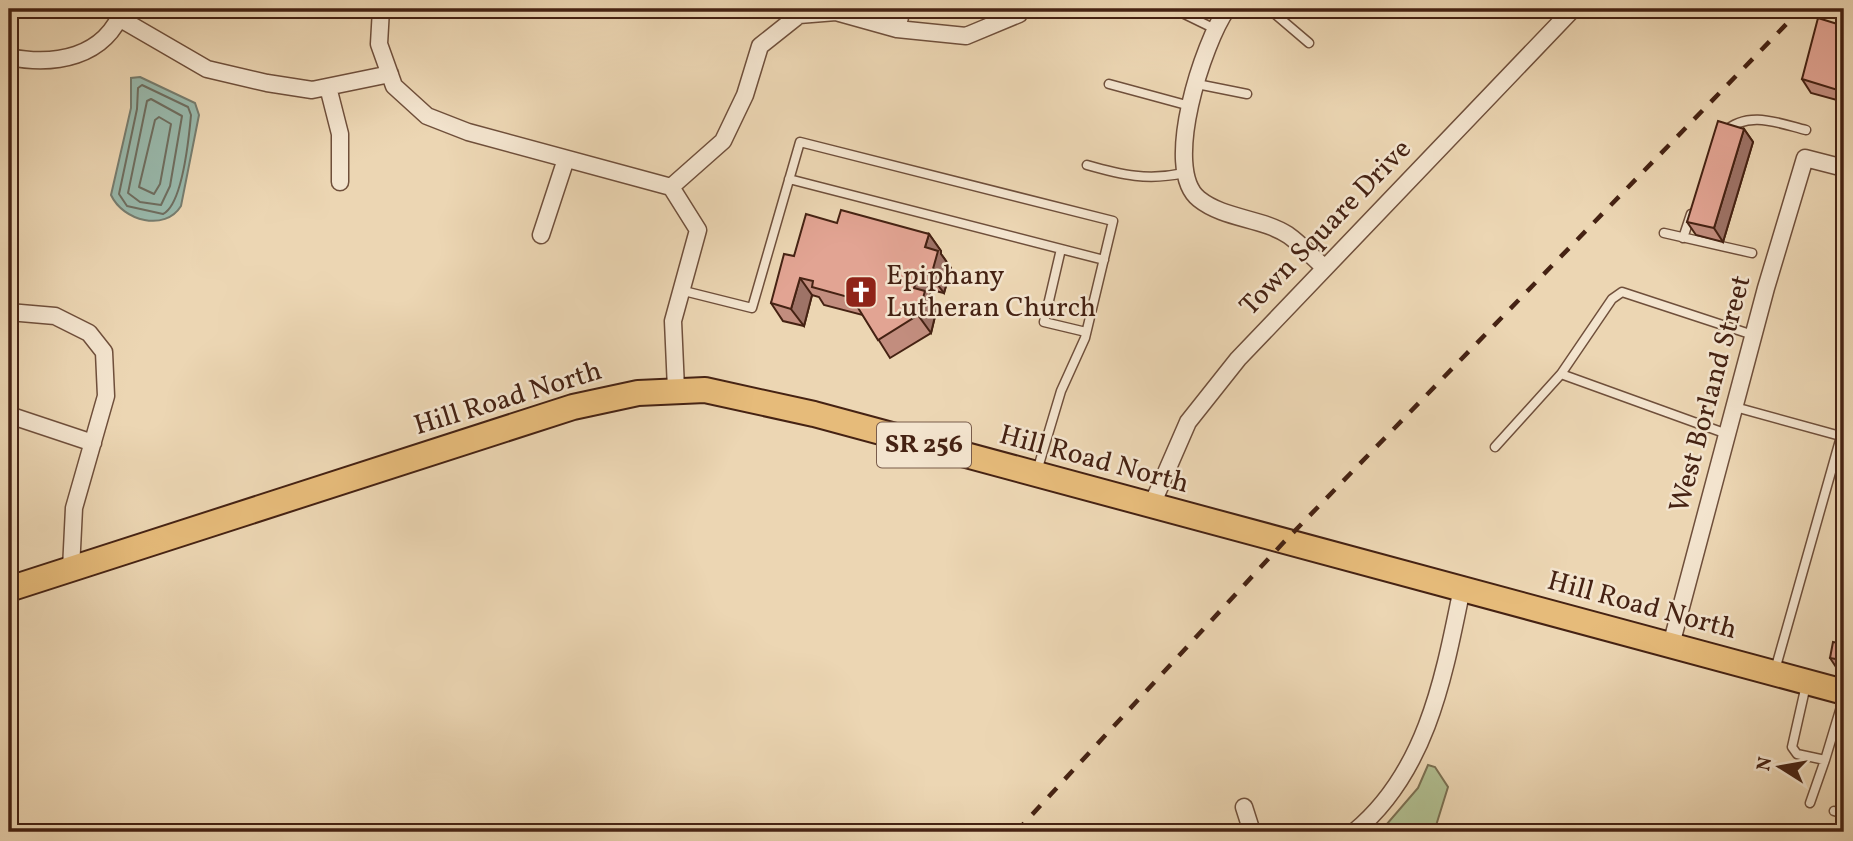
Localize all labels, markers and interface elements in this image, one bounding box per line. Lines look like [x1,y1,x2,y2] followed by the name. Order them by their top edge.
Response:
[1231,131,1421,325] street label: Town Square Drive
[886,257,1096,328] place label: Epiphany Lutheran Church
[1661,271,1761,517] street label: West Borland Street
[842,273,880,311] church icon: Epiphany Lutheran Church
[409,352,607,446] street label: Hill Road North
[995,416,1193,504] street label: Hill Road North
[877,422,971,467] road number: SR 256
[1543,562,1741,650] street label: Hill Road North
[1744,732,1814,802] north arrow
[1751,755,1779,773] text: N

